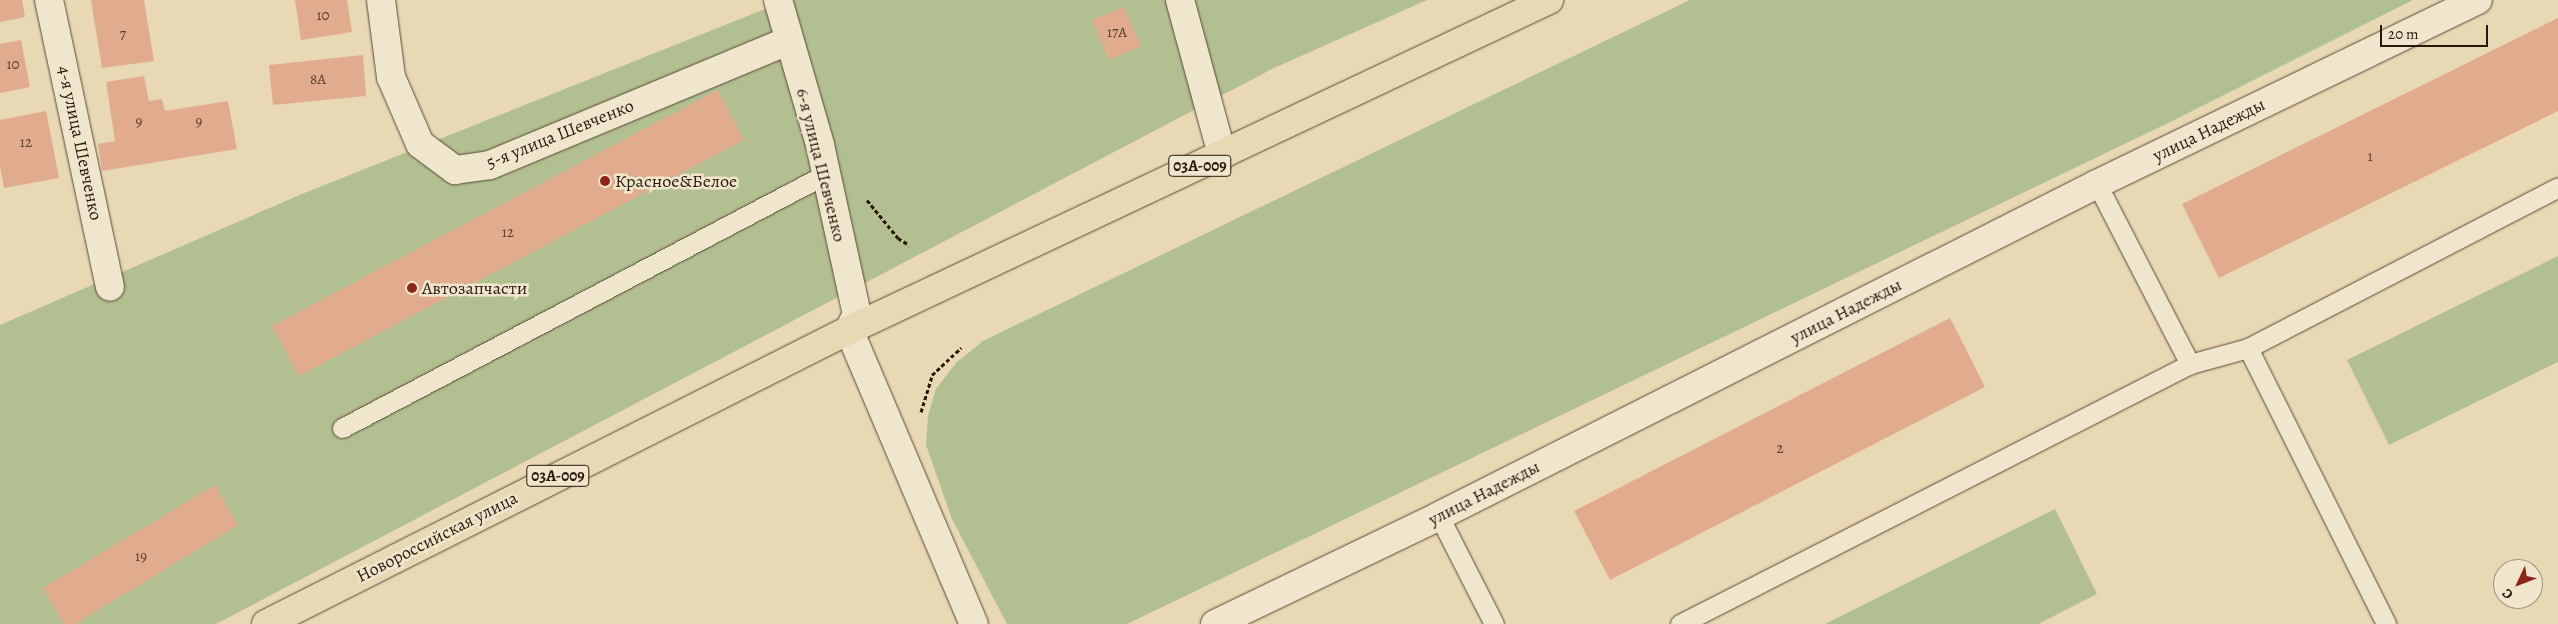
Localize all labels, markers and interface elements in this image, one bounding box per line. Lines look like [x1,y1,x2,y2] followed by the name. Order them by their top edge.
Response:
[316,7,330,25] house number: 10
[2383,15,2490,47] scale bar
[1107,24,1127,42] house number: 17А
[2388,24,2419,44] text: 20 m
[120,26,126,44] house number: 7
[6,56,20,74] house number: 10
[53,64,107,222] street label: 4-я улица Шевченко
[310,71,326,89] house number: 8А
[791,86,851,244] street label: 6-я улица Шевченко
[2149,94,2269,166] street label: улица Надежды
[483,95,637,173] street label: 5-я улица Шевченко
[136,113,142,131] house number: 9
[196,113,202,131] house number: 9
[20,134,32,152] house number: 12
[2367,148,2373,166] house number: 1
[1168,153,1232,180] road number: 03А-009
[615,170,737,192] place label: Красное&Белое
[599,175,611,187] marker: Красное&Белое
[502,224,514,242] house number: 12
[1787,274,1905,348] street label: улица Надежды
[422,277,527,299] place label: Автозапчасти
[406,282,418,294] marker: Автозапчасти
[1776,440,1784,458] house number: 2
[1425,456,1543,530] street label: улица Надежды
[526,462,590,490] road number: 03А-009
[353,487,521,587] street label: Новороссийская улица
[135,548,147,566] house number: 19
[2493,559,2543,609] north arrow
[2498,584,2517,604] text: С

